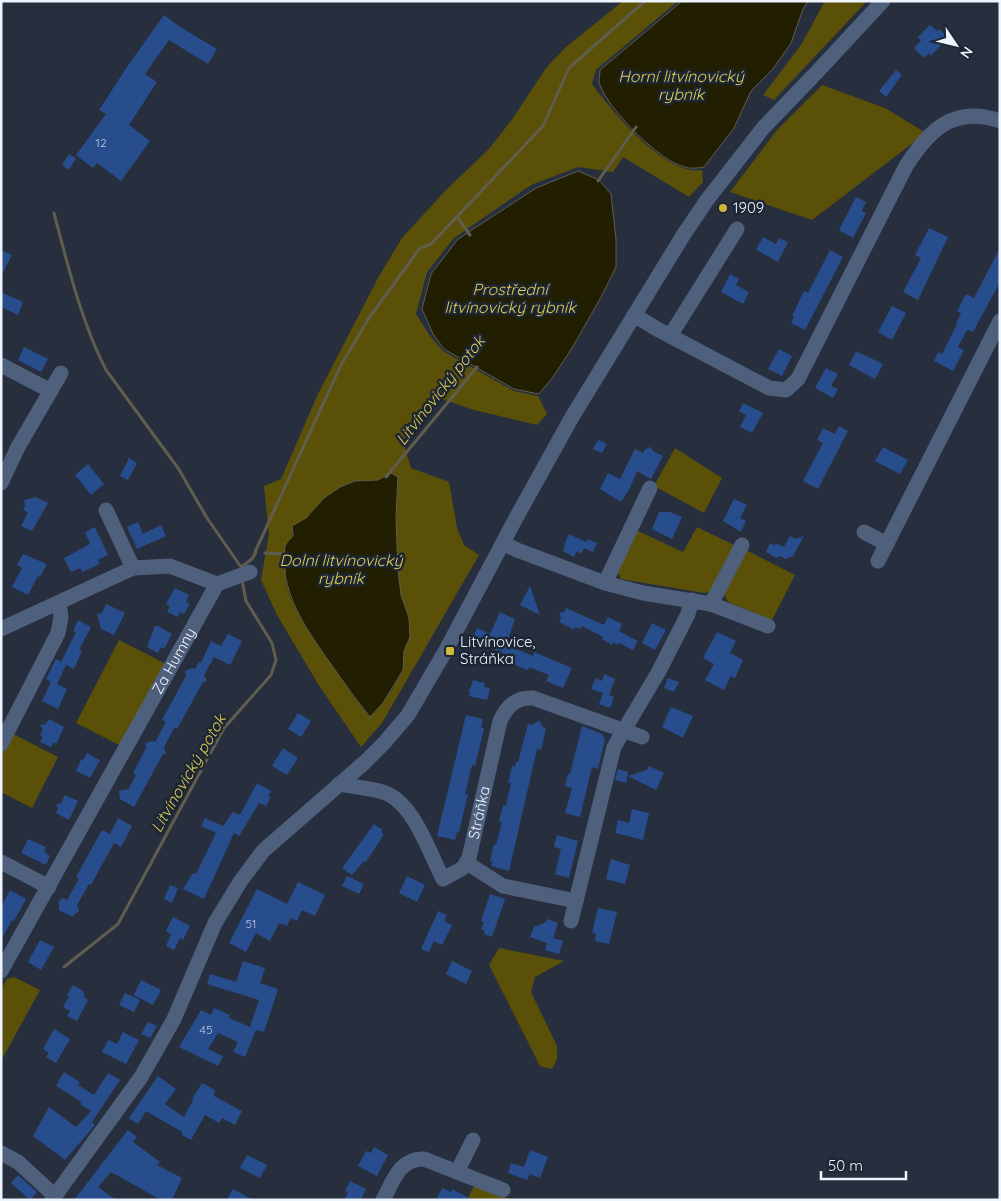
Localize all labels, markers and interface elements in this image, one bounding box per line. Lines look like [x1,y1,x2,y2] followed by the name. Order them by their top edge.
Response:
[931,20,981,70] north arrow
[956,43,977,62] text: N
[618,66,745,104] water label: Horní litvínovický rybník
[95,135,107,150] house number: 12
[733,198,764,217] place label: 1909
[717,202,729,214] marker: 1909
[444,279,577,317] water label: Prostřední litvínovický rybník
[391,330,490,449] water label: Litvínovický potok
[279,550,403,588] water label: Dolní litvínovický rybník
[147,624,200,697] street label: Za Humny
[460,632,535,668] place label: Litvínovice, Stráňka
[444,645,456,657] marker: Litvínovice, Stráňka
[146,709,231,836] water label: Litvínovický potok
[464,784,494,841] street label: Stráňka
[246,916,256,931] house number: 51
[200,1022,212,1037] house number: 45
[821,1148,906,1180] scale bar
[828,1156,863,1175] text: 50 m

